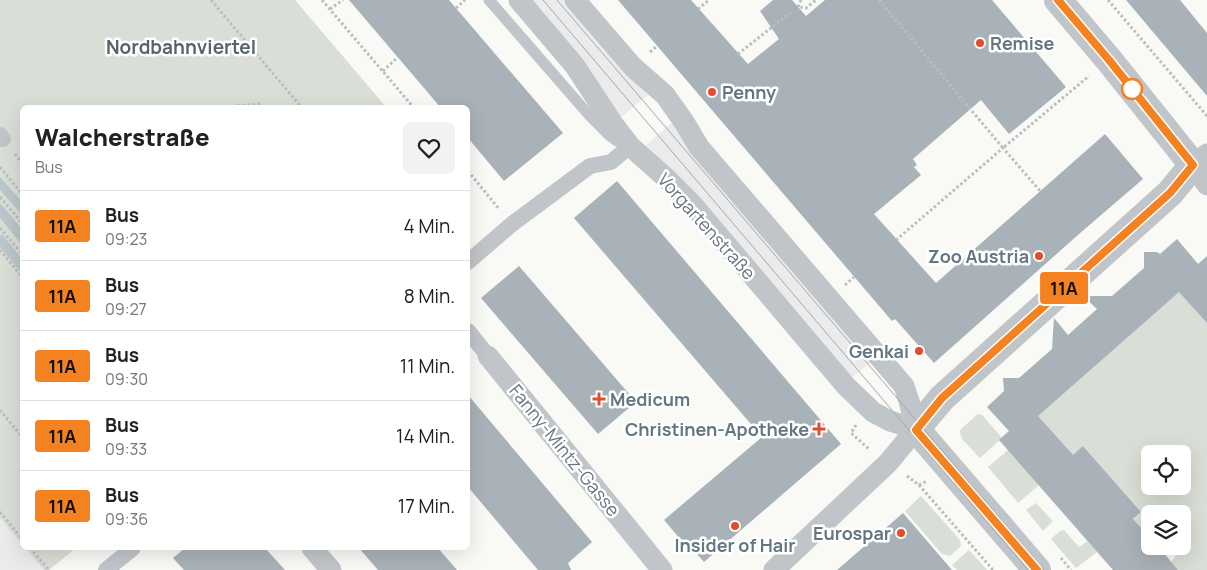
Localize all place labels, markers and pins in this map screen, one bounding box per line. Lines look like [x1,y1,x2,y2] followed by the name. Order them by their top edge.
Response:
[990,31,1054,55] place label: Remise
[974,37,986,49] marker: Remise
[1121,78,1143,100] unlabelled marker
[722,80,776,104] place label: Penny
[706,86,718,98] marker: Penny
[928,244,1029,268] place label: Zoo Austria
[1033,250,1045,262] marker: Zoo Austria
[849,339,909,363] place label: Genkai
[913,345,925,357] marker: Genkai
[610,387,690,411] place label: Medicum
[592,392,606,406] marker: Medicum
[625,417,809,441] place label: Christinen-Apotheke
[813,423,825,435] marker: Christinen-Apotheke
[729,520,741,532] marker: Insider of Hair
[813,521,891,545] place label: Eurospar
[895,527,907,539] marker: Eurospar
[675,533,795,557] place label: Insider of Hair

